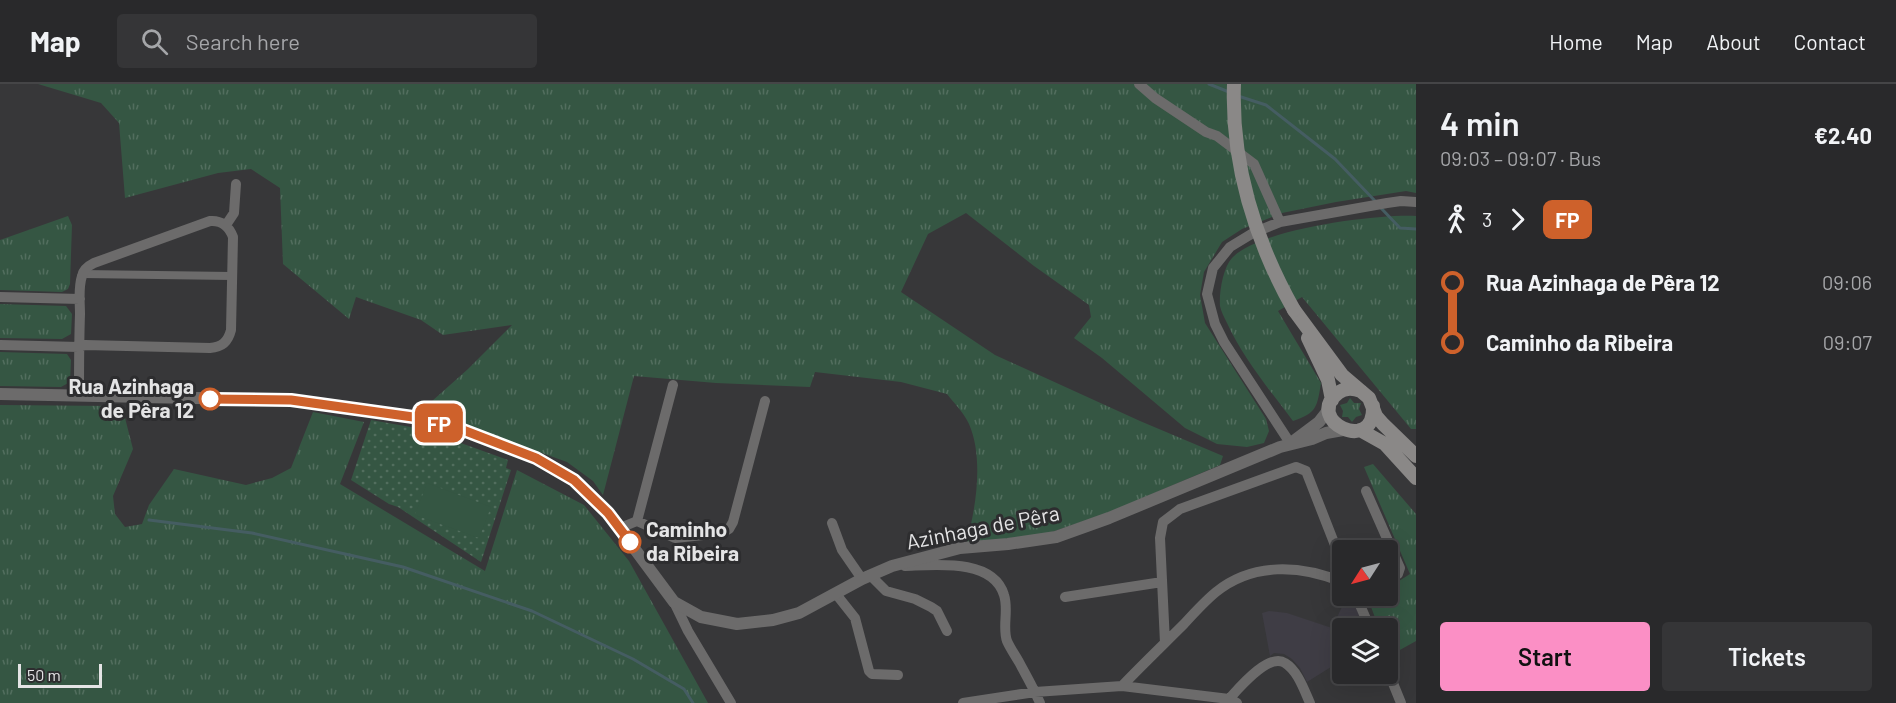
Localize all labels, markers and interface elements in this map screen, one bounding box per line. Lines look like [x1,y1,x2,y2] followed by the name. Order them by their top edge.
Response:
[117,14,537,68] search box
[30,24,81,58] text: Map
[138,25,171,58] icon: search
[186,28,300,54] text: Search here
[1549,29,1603,54] text: Home
[1636,29,1673,54] text: Map
[1706,29,1761,54] text: About
[1794,29,1866,54] text: Contact
[1440,103,1520,143] text: 4 min
[1814,122,1872,148] text: €2.40
[1440,146,1601,170] text: 09:03 – 09:07 · Bus
[1440,203,1473,236] icon: walk
[1501,203,1534,236] icon: forward
[1482,207,1492,231] text: 3
[1555,207,1580,232] text: FP
[1486,269,1720,295] text: Rua Azinhaga de Pêra 12
[1822,270,1872,294] text: 09:06
[1486,329,1673,355] text: Caminho da Ribeira
[1823,330,1872,354] text: 09:07
[68,373,194,422] place label: Rua Azinhaga de Pêra 12
[199,388,221,410] marker: Rua Azinhaga de Pêra 12
[412,404,466,442] line badge: FP
[427,411,451,436] text: FP
[904,499,1061,554] street label: Azinhaga de Pêra
[646,516,739,565] place label: Caminho da Ribeira
[619,531,641,553] marker: Caminho da Ribeira
[1332,540,1398,606] north arrow
[1332,540,1398,684] map controls
[1332,618,1398,684] button: layers
[1440,622,1650,691] button: Start
[1662,622,1872,691] button: Tickets
[18,661,102,688] scale bar
[27,665,61,684] text: 50 m

